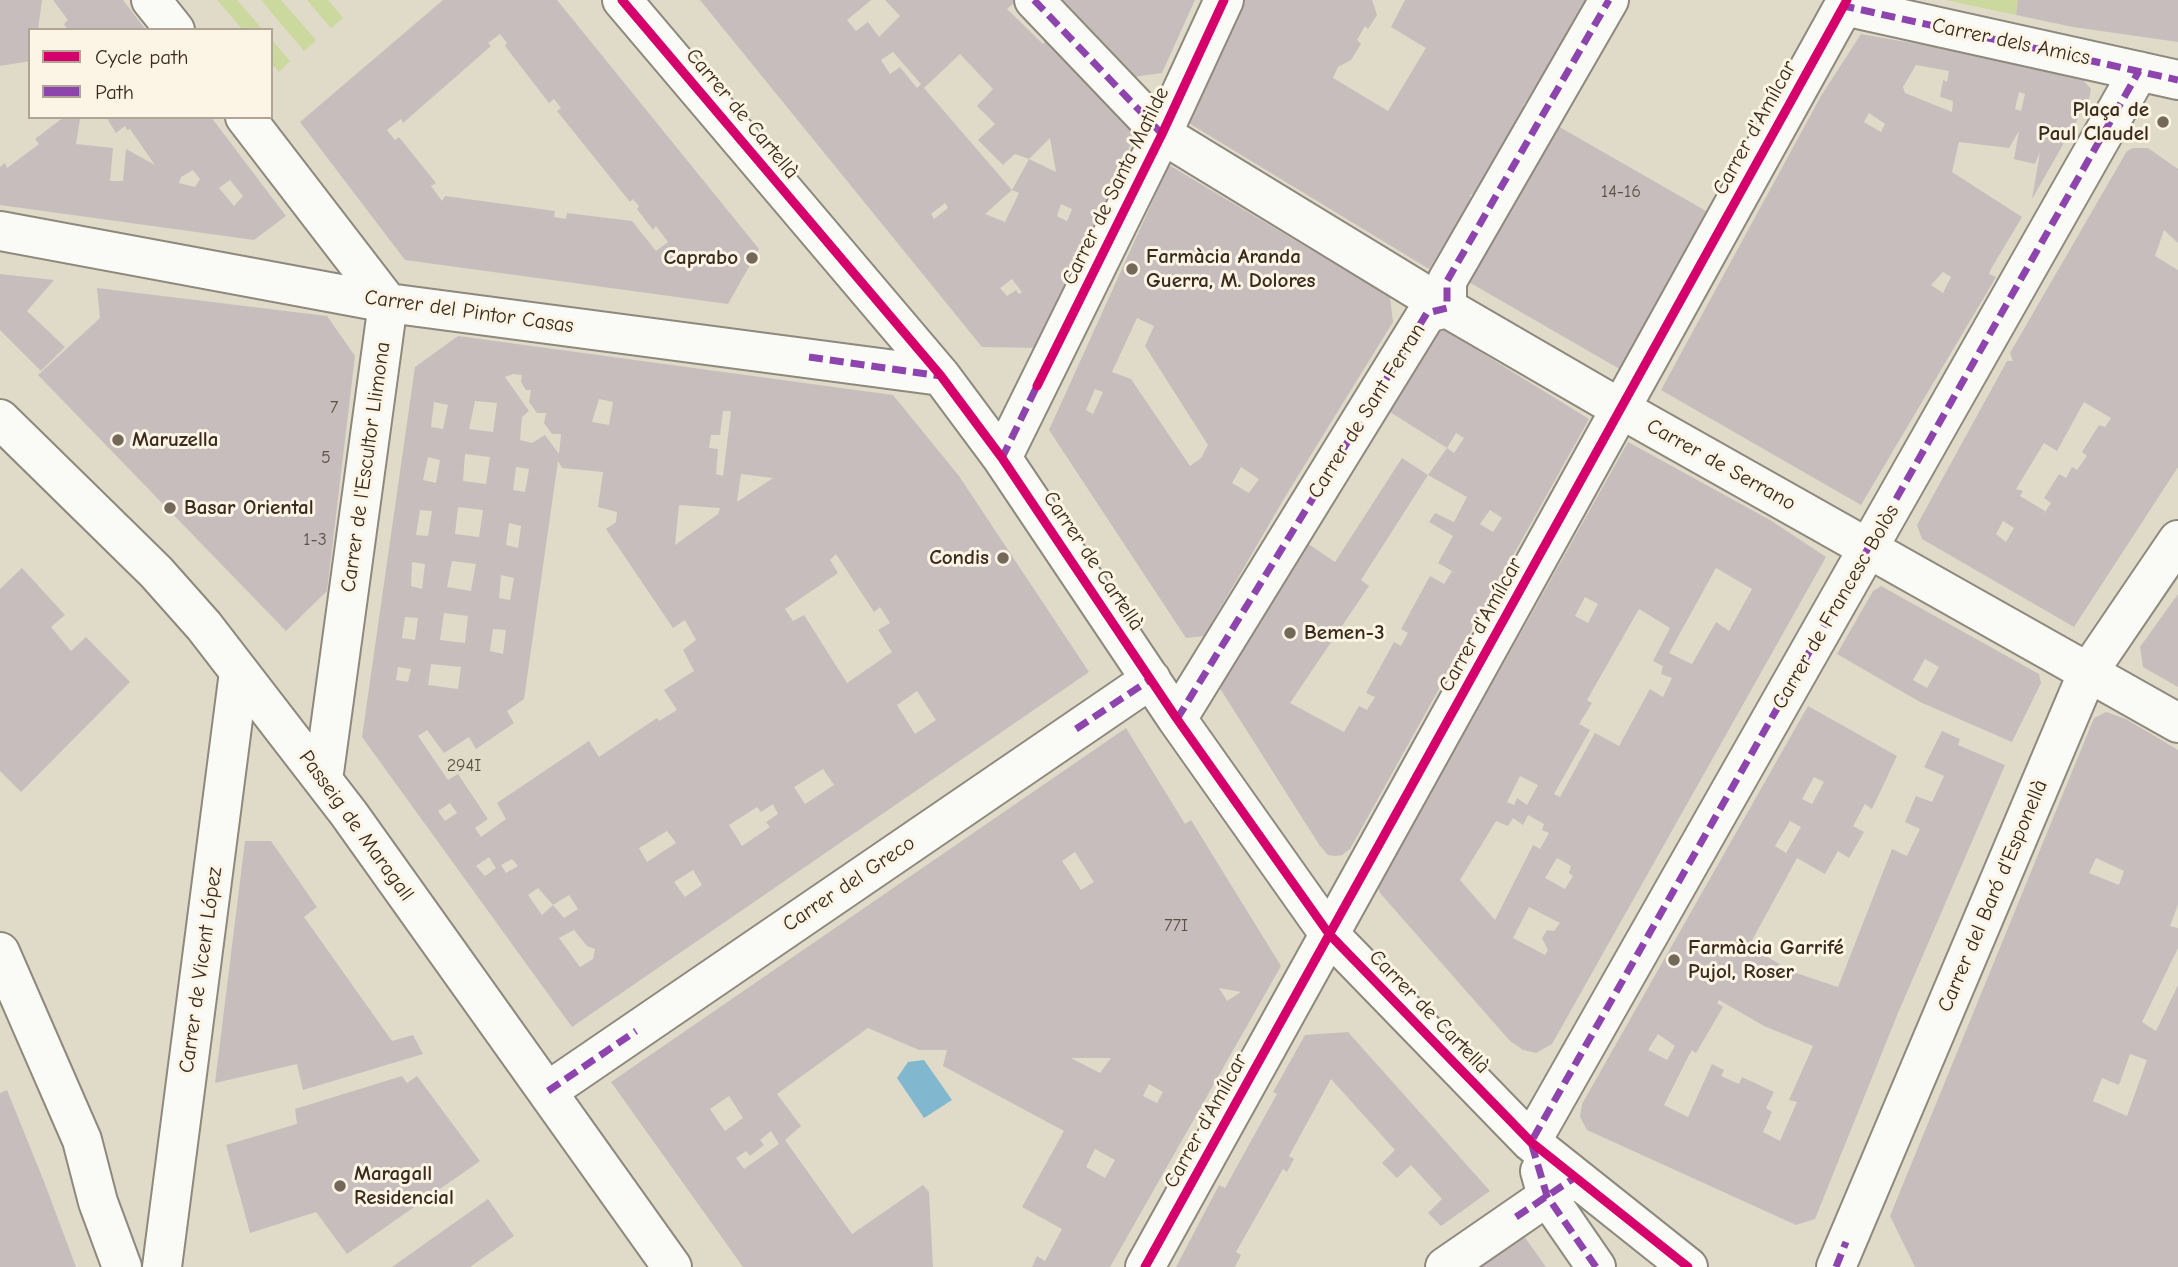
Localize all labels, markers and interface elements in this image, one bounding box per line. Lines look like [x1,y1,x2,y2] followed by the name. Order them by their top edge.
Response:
[1930,13,2092,71] street label: Carrer dels Amics
[28,28,273,119] legend
[680,44,804,184] street label: Carrer de Cartellà
[95,45,188,69] text: Cycle path
[1708,57,1802,199] street label: Carrer d'Amílcar
[95,80,134,104] text: Path
[1057,83,1175,289] street label: Carrer de Santa Matilde
[2038,97,2149,147] place label: Plaça de Paul Claudel
[2155,114,2171,130] marker: Plaça de Paul Claudel
[1601,181,1641,203] house number: 14-16
[1146,244,1315,294] place label: Farmàcia Aranda Guerra, M. Dolores
[663,245,738,271] place label: Caprabo
[744,250,760,266] marker: Caprabo
[1124,261,1140,277] marker: Farmàcia Aranda Guerra, M. Dolores
[363,285,575,339] street label: Carrer del Pintor Casas
[1303,319,1431,503] street label: Carrer de Sant Ferran
[336,340,396,594] street label: Carrer de l'Escultor Llimona
[330,397,338,419] house number: 7
[1642,414,1800,516] street label: Carrer de Serrano
[132,427,218,453] place label: Maruzella
[110,432,126,448] marker: Maruzella
[321,447,331,469] house number: 5
[1037,487,1149,635] street label: Carrer de Cartellà
[184,495,314,521] place label: Basar Oriental
[162,500,178,516] marker: Basar Oriental
[1767,500,1905,714] street label: Carrer de Francesc Bolòs
[303,529,327,551] house number: 1-3
[929,545,989,571] place label: Condis
[995,550,1011,566] marker: Condis
[1434,554,1528,696] street label: Carrer d'Amílcar
[1304,620,1385,646] place label: Bemen-3
[1282,625,1298,641] marker: Bemen-3
[293,746,419,906] street label: Passeig de Maragall
[447,755,481,777] house number: 294I
[1933,776,2053,1016] street label: Carrer del Baró d'Esponellà
[778,831,920,937] street label: Carrer del Greco
[174,865,228,1075] street label: Carrer de Vicent López
[1164,915,1188,937] house number: 77I
[1688,935,1844,985] place label: Farmàcia Garrifé Pujol, Roser
[1363,945,1495,1079] street label: Carrer de Cartellà
[1666,952,1682,968] marker: Farmàcia Garrifé Pujol, Roser
[1159,1050,1253,1192] street label: Carrer d'Amílcar
[354,1161,454,1211] place label: Maragall Residencial
[332,1178,348,1194] marker: Maragall Residencial

